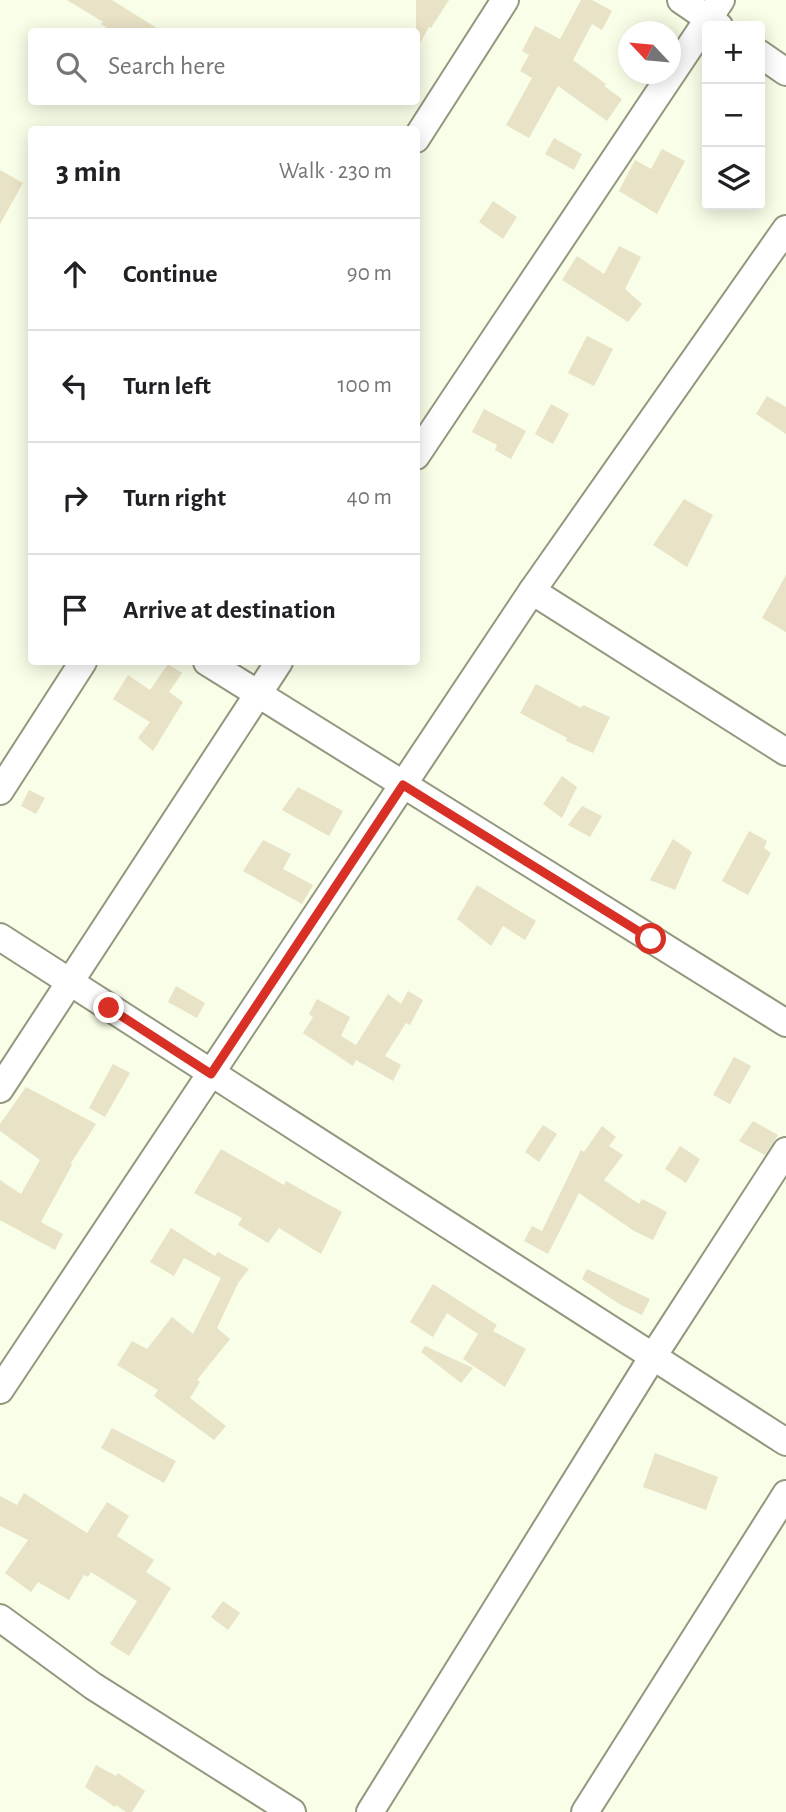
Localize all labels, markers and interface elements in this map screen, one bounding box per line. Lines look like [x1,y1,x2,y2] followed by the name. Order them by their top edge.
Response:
[618,21,681,84] north arrow
[702,21,765,210] map controls
[702,21,765,84] button: +
[28,28,420,105] search box
[52,48,90,86] icon: search
[108,53,226,79] text: Search here
[702,84,765,147] button: −
[702,147,765,210] button: layers
[56,157,121,187] text: 3 min
[279,160,392,183] text: Walk · 230 m
[56,255,94,293] icon: ahead
[123,261,218,287] text: Continue
[347,262,392,285] text: 90 m
[56,367,94,405] icon: left
[123,373,211,399] text: Turn left
[338,374,392,397] text: 100 m
[56,479,94,517] icon: right
[123,485,226,511] text: Turn right
[347,486,392,509] text: 40 m
[56,591,94,629] icon: arrive
[123,597,336,623] text: Arrive at destination
[635,923,666,954] route start
[93,992,124,1023] route end

